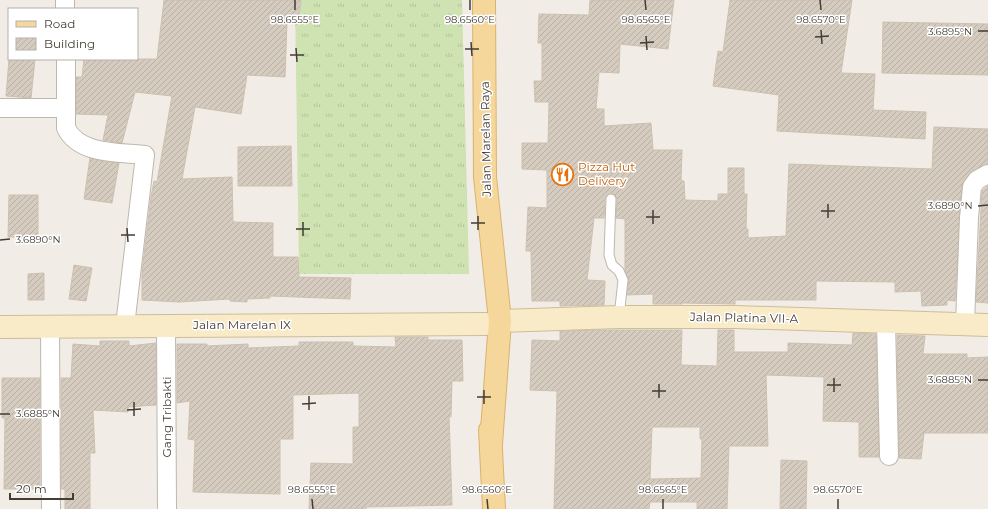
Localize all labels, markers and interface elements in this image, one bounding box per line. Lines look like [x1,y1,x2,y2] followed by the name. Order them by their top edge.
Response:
[8,8,138,60] legend
[271,13,319,26] text: 98.6555°E
[445,13,495,26] text: 98.6560°E
[622,13,671,26] text: 98.6565°E
[796,13,846,26] text: 98.6570°E
[44,16,75,31] text: Road
[928,25,972,38] text: 3.6895°N
[44,36,95,51] text: Building
[477,81,494,198] street label: Jalan Marelan Raya
[578,159,635,188] place label: Pizza Hut Delivery
[549,161,575,187] restaurant icon: Pizza Hut Delivery
[927,199,973,212] text: 3.6890°N
[15,233,61,246] text: 3.6890°N
[689,309,799,326] street label: Jalan Platina VII-A
[192,317,291,332] street label: Jalan Marelan IX
[928,373,972,386] text: 3.6885°N
[159,377,174,457] street label: Gang Tribakti
[16,407,60,420] text: 3.6885°N
[10,475,73,501] scale bar
[16,481,47,496] text: 20 m
[288,483,336,496] text: 98.6555°E
[462,483,512,496] text: 98.6560°E
[639,483,688,496] text: 98.6565°E
[813,483,863,496] text: 98.6570°E

